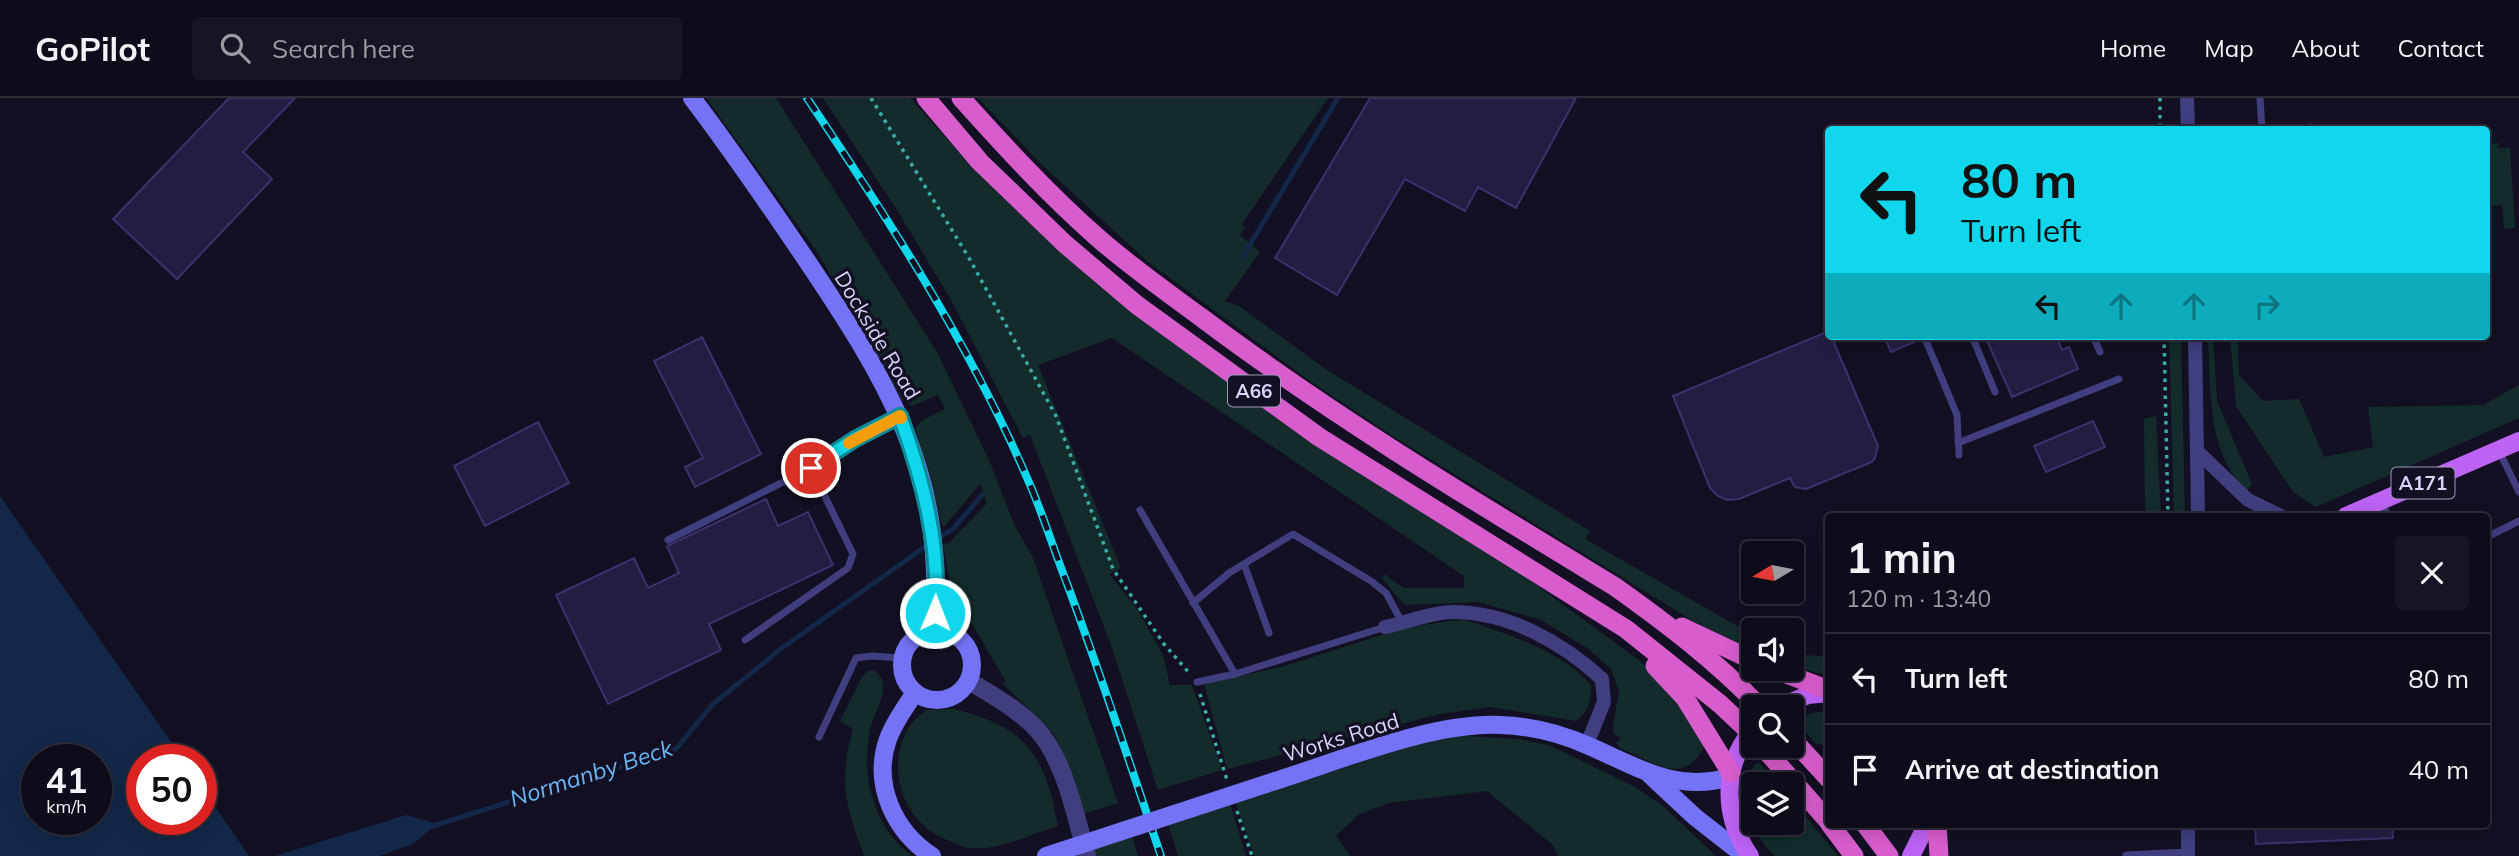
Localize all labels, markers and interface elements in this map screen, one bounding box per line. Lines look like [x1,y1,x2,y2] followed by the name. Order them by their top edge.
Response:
[192,17,682,80] search box
[35,28,150,69] text: GoPilot
[216,29,254,67] icon: search
[272,32,415,65] text: Search here
[2100,33,2166,63] text: Home
[2204,33,2254,63] text: Map
[2292,33,2360,63] text: About
[2398,33,2484,63] text: Contact
[1961,149,2077,210] text: 80 m
[1846,154,1937,245] icon: left
[1961,210,2081,250] text: Turn left
[829,266,927,404] street label: Dockside Road
[2029,287,2067,325] icon: left
[2102,287,2140,325] icon: ahead
[2175,287,2213,325] icon: ahead
[2248,287,2286,325] icon: right
[1228,376,1280,406] road number: A66
[781,438,841,498] pin
[792,449,830,487] icon: arrive
[2392,468,2454,498] road number: A171
[1846,531,1957,584] text: 1 min
[2395,536,2469,610] button: close
[1741,541,1804,604] north arrow
[1741,541,1804,835] map controls
[898,576,972,650] position arrow
[1846,584,1991,613] text: 120 m · 13:40
[1741,618,1804,681] button: sound
[1846,660,1884,698] icon: left
[1905,662,2007,695] text: Turn left
[2408,662,2469,695] text: 80 m
[1741,695,1804,758] button: search
[1280,707,1402,767] street label: Works Road
[506,733,677,813] water label: Normanby Beck
[126,744,217,835] speed limit sign: 50
[1846,751,1884,789] icon: arrive
[1905,753,2160,786] text: Arrive at destination
[2408,753,2469,786] text: 40 m
[45,758,88,802] text: 41
[1741,772,1804,835] button: layers
[46,795,87,818] text: km/h

